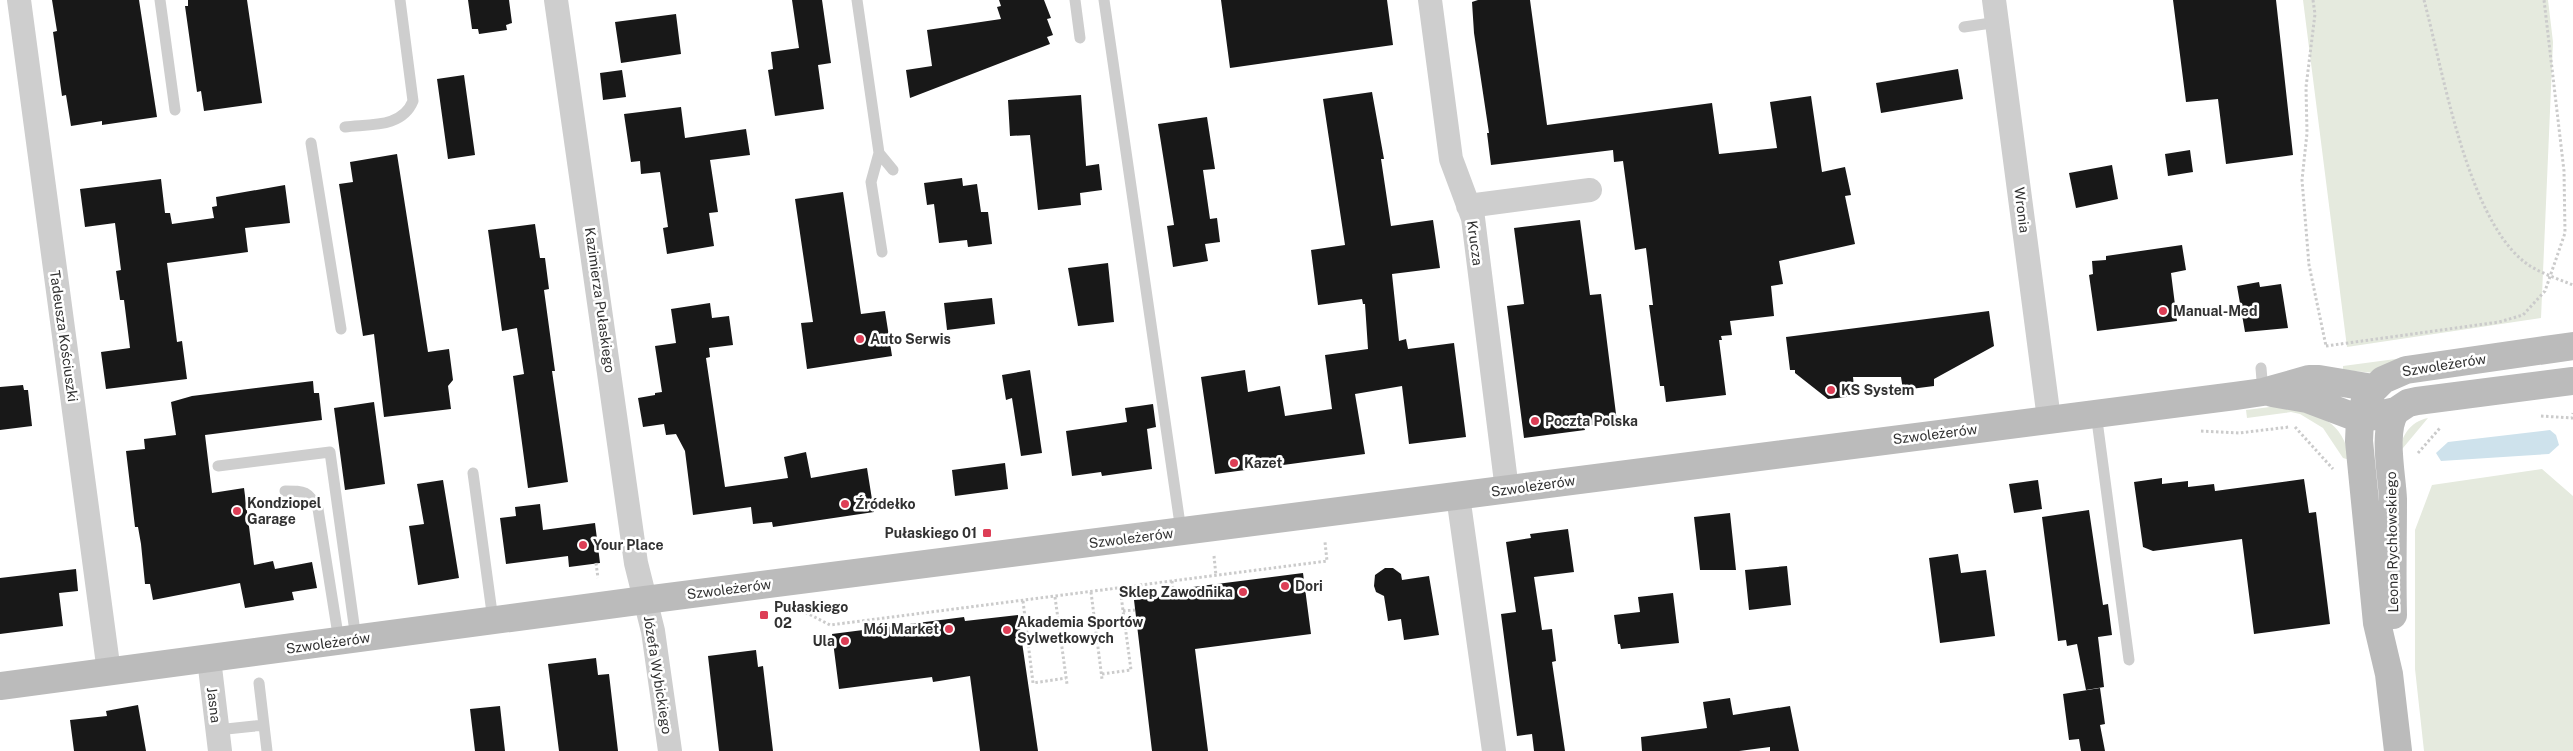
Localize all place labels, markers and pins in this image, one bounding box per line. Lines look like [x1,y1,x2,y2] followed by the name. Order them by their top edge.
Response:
[2173,303,2257,319] place label: Manual-Med
[2157,305,2169,317] marker: Manual-Med
[870,331,951,347] place label: Auto Serwis
[854,333,866,345] marker: Auto Serwis
[1841,382,1914,398] place label: KS System
[1825,384,1837,396] marker: KS System
[1545,413,1638,429] place label: Poczta Polska
[1529,415,1541,427] marker: Poczta Polska
[1244,455,1282,471] place label: Kazet
[1228,457,1240,469] marker: Kazet
[247,495,322,527] place label: Kondziopel Garage
[855,495,916,512] place label: Źródełko
[839,498,851,510] marker: Źródełko
[231,505,243,517] marker: Kondziopel Garage
[885,525,977,541] place label: Pułaskiego 01
[981,527,993,539] marker: Pułaskiego 01
[593,537,664,553] place label: Your Place
[577,539,589,551] marker: Your Place
[1295,578,1323,594] place label: Dori
[1279,580,1291,592] marker: Dori
[1119,584,1233,600] place label: Sklep Zawodnika
[1237,586,1249,598] marker: Sklep Zawodnika
[774,599,848,631] place label: Pułaskiego 02
[758,609,770,621] marker: Pułaskiego 02
[1017,614,1143,646] place label: Akademia Sportów Sylwetkowych
[863,621,939,637] place label: Mój Market
[943,623,955,635] marker: Mój Market
[1001,624,1013,636] marker: Akademia Sportów Sylwetkowych
[812,633,835,649] place label: Ula
[839,635,851,647] marker: Ula

